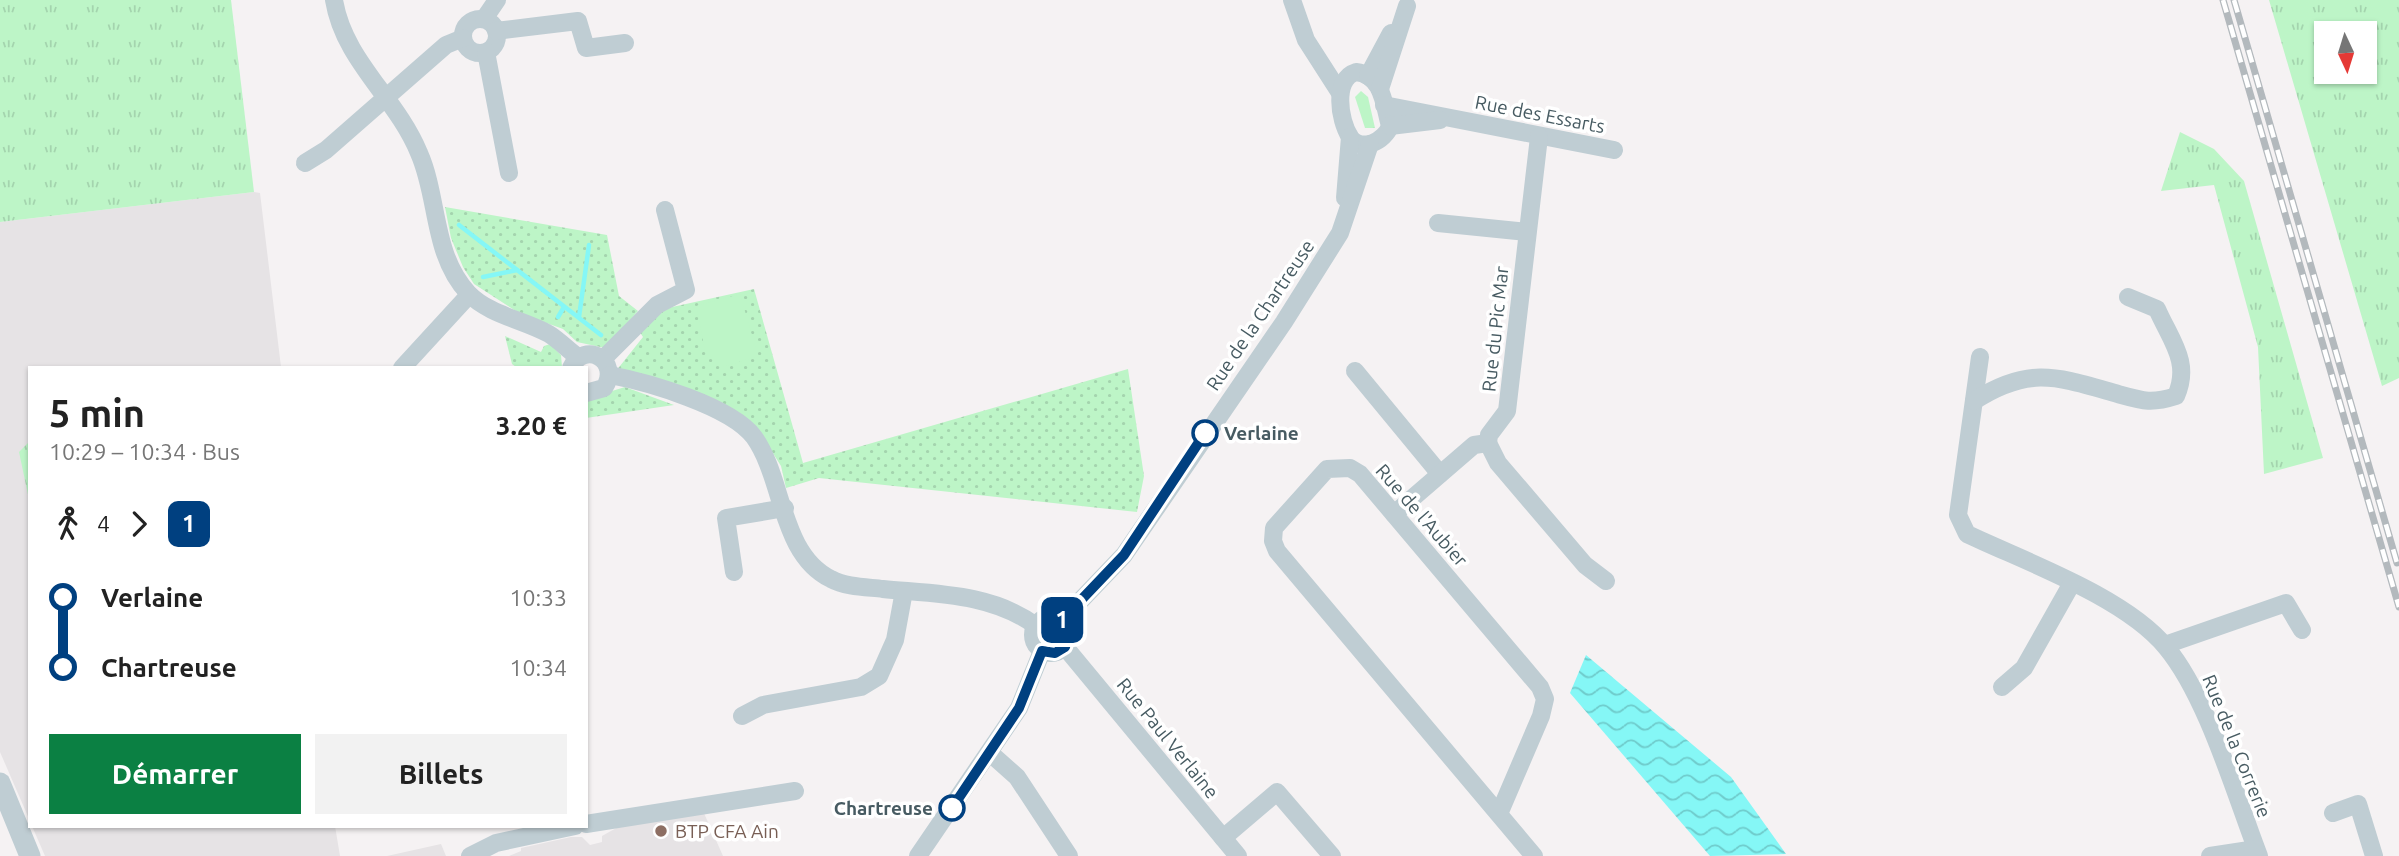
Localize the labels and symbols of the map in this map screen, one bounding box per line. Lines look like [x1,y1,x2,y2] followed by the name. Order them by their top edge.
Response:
[2314,21,2376,84] north arrow
[1473,91,1607,137] street label: Rue des Essarts
[1201,236,1319,394] street label: Rue de la Chartreuse
[1477,265,1513,393] street label: Rue du Pic Mar
[1192,420,1218,446] marker: Verlaine
[1224,422,1299,444] place label: Verlaine
[1372,459,1472,571] street label: Rue de l'Aubier
[1039,597,1085,643] line badge: 1
[2198,671,2276,821] street label: Rue de la Correrie
[1113,673,1223,803] street label: Rue Paul Verlaine
[939,795,965,821] marker: Chartreuse
[834,797,933,819] place label: Chartreuse
[675,820,779,842] place label: BTP CFA Ain
[653,823,669,839] marker: BTP CFA Ain

